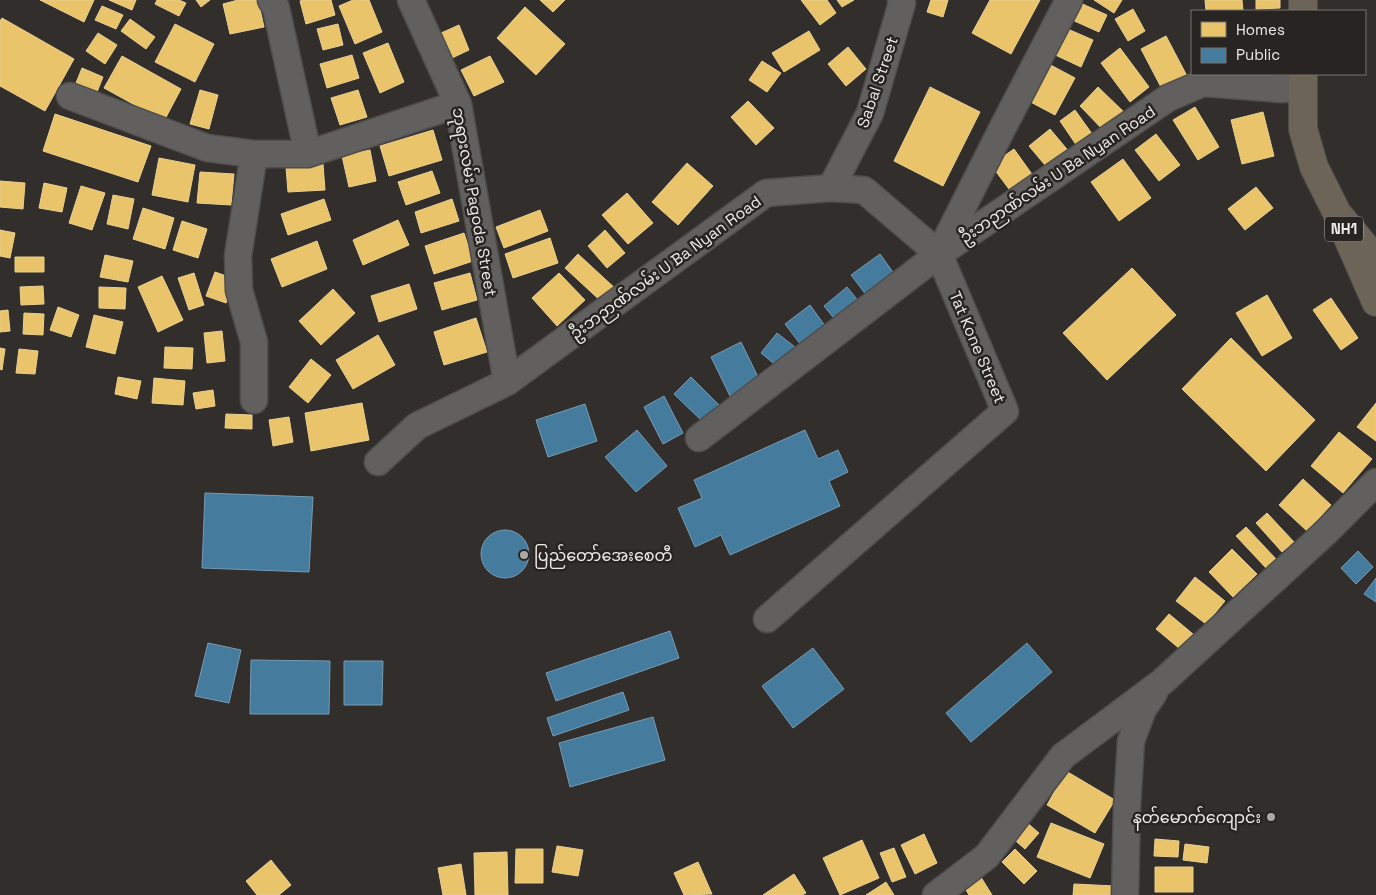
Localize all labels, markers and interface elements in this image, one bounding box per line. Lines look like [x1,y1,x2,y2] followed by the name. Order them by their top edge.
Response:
[1191,10,1366,75] legend
[1236,20,1285,39] text: Homes
[852,34,903,131] street label: Sabal Street
[1236,45,1280,64] text: Public
[955,100,1161,250] street label: ဦးဘဉာဏ်လမ်း U Ba Nyan Road
[444,106,502,299] street label: ဘုရားလမ်း Pagoda Street
[565,190,767,347] street label: ဦးဘဉာဏ်လမ်း U Ba Nyan Road
[1325,216,1363,242] road number: NH1
[944,288,1011,406] street label: Tat Kone Street
[534,544,673,569] place label: ပြည်တော်အေးစေတီ
[518,549,530,561] marker: ပြည်တော်အေးစေတီ
[1133,806,1261,831] place label: နတ်မောက်ကျောင်း
[1265,811,1277,823] marker: နတ်မောက်ကျောင်း

